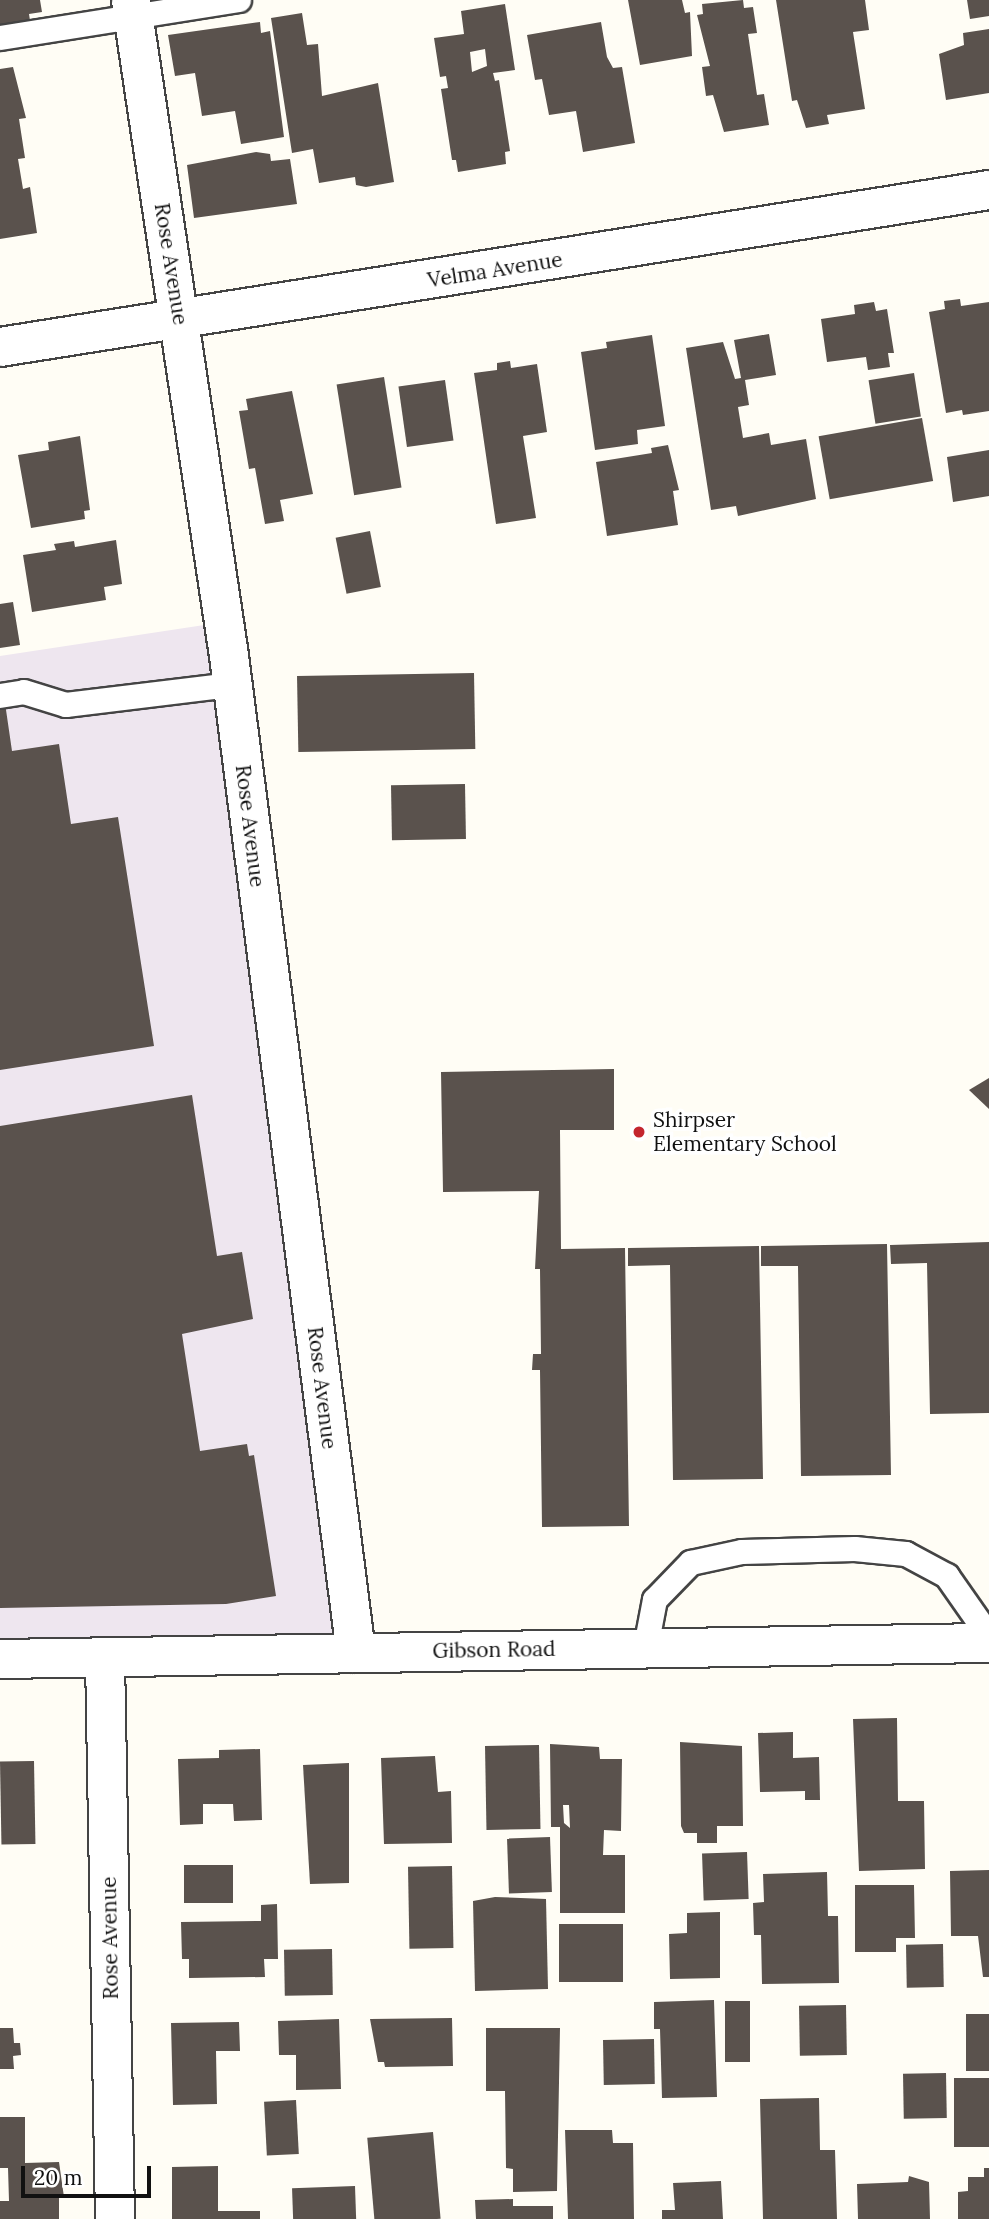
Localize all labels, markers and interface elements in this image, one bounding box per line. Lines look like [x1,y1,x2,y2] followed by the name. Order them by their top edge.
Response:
[149,201,193,327] street label: Rose Avenue
[426,247,564,293] street label: Velma Avenue
[230,763,270,889] street label: Rose Avenue
[653,1107,837,1157] place label: Shirpser Elementary School
[631,1124,647,1140] marker: Shirpser Elementary School
[302,1325,342,1451] street label: Rose Avenue
[432,1636,556,1664] street label: Gibson Road
[96,1876,124,2000] street label: Rose Avenue
[24,2152,154,2196] scale bar
[34,2164,83,2191] text: 20 m

